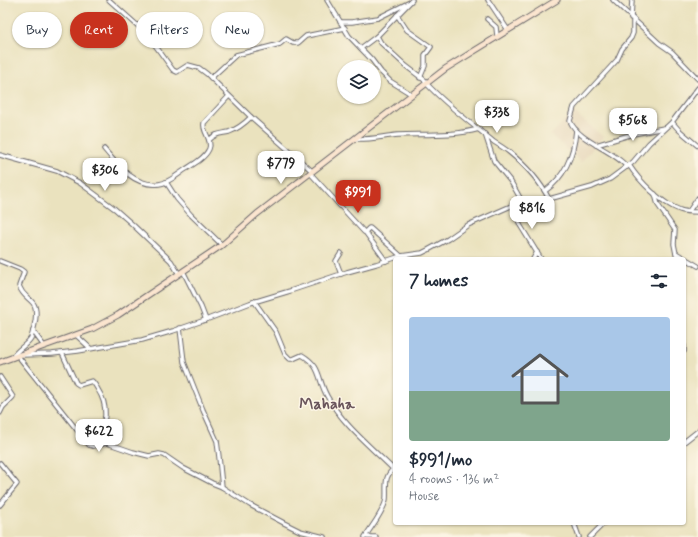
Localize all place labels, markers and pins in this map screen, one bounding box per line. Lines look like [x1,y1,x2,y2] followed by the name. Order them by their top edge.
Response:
[473,100,521,134] pin: $338
[609,108,657,142] pin: $568
[257,151,305,185] pin: $779
[81,158,129,192] pin: $306
[334,180,382,214] pin: $991
[508,196,556,230] pin: $816
[75,419,123,453] pin: $622

